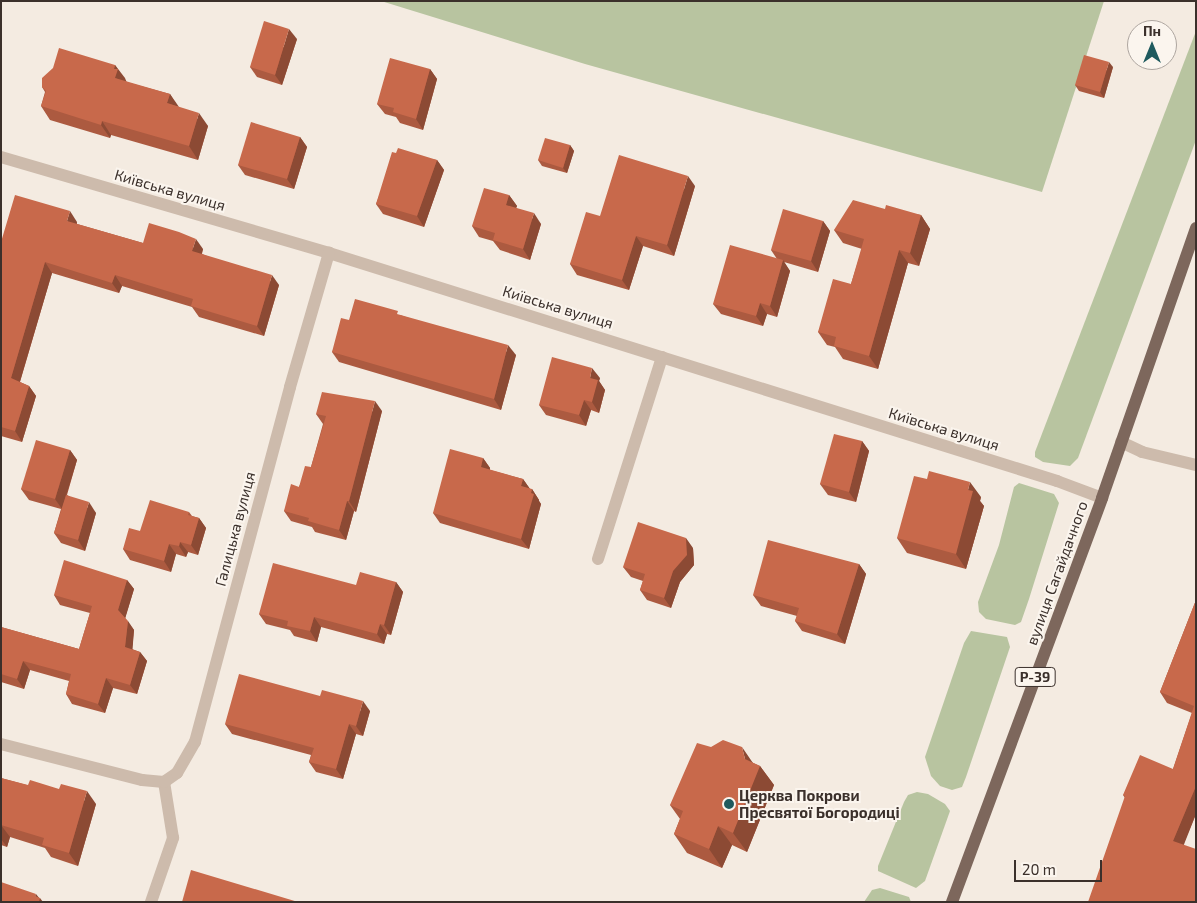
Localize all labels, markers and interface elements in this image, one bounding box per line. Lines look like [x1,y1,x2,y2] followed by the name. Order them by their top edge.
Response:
[1127,20,1177,70] north arrow
[1143,22,1161,39] text: Пн
[112,166,228,214] street label: Київська вулиця
[501,282,615,332] street label: Київська вулиця
[887,404,1001,454] street label: Київська вулиця
[211,470,259,588] street label: Галицька вулиця
[1023,499,1091,647] street label: вулиця Сагайдачного
[1014,666,1056,689] road number: Р-39
[739,786,900,821] place label: Церква Покрови Пресвятої Богородиці
[723,798,735,810] marker: Церква Покрови Пресвятої Богородиці
[1017,850,1104,882] scale bar
[1022,860,1056,878] text: 20 m

